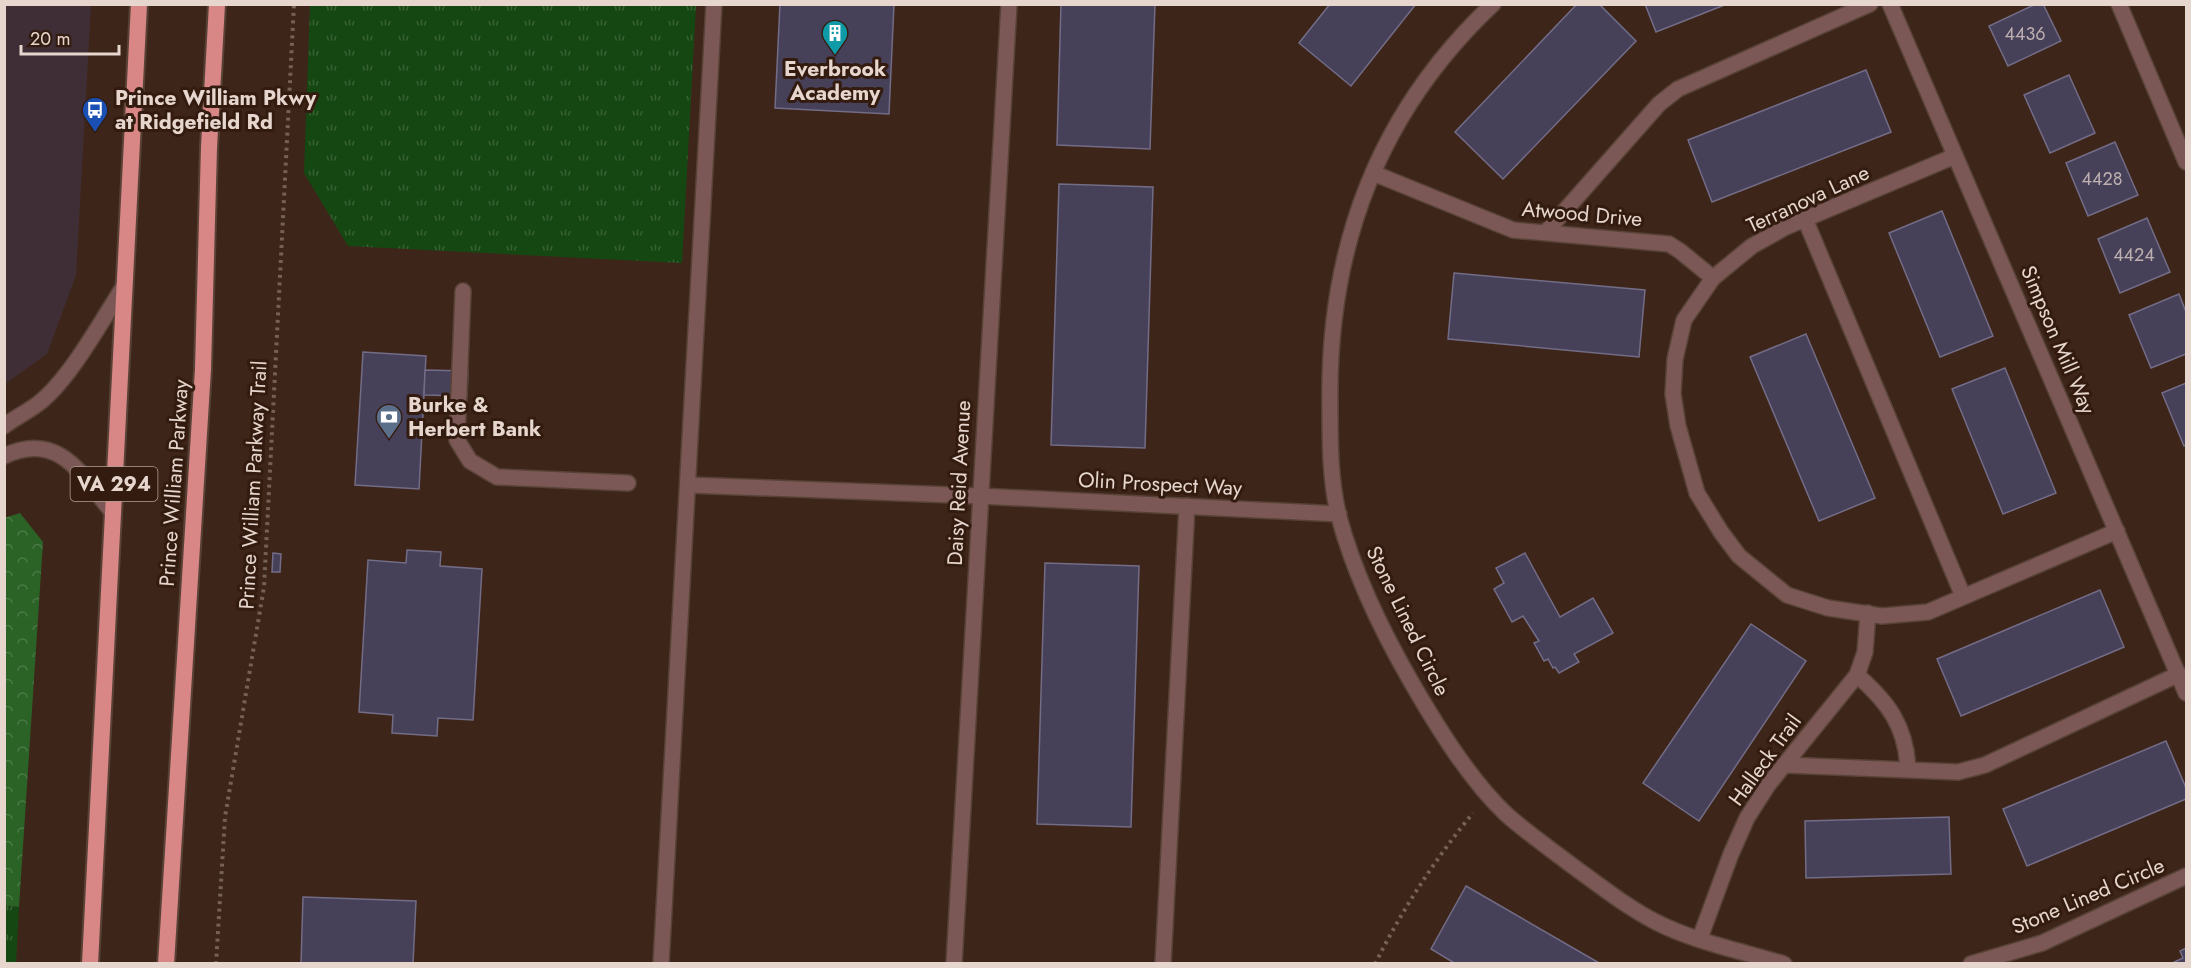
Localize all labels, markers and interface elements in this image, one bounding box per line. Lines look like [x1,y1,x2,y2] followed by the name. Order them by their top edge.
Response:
[21,18,118,56] scale bar
[820,18,850,56] building icon: Everbrook Academy
[2004,21,2046,47] house number: 4436
[30,26,70,52] text: 20 m
[784,54,886,108] place label: Everbrook Academy
[115,83,317,137] place label: Prince William Pkwy at Ridgefield Rd
[80,95,110,133] bus stop icon: Prince William Pkwy at Ridgefield Rd
[1742,157,1874,241] street label: Terranova Lane
[2081,166,2123,192] house number: 4428
[1521,194,1644,234] street label: Atwood Drive
[2113,242,2155,268] house number: 4424
[2013,261,2103,420] street label: Simpson Mill Way
[231,360,275,610] street label: Prince William Parkway Trail
[152,378,196,587] street label: Prince William Parkway
[408,390,541,444] place label: Burke & Herbert Bank
[940,399,978,566] street label: Daisy Reid Avenue
[374,402,404,440] bank icon: Burke & Herbert Bank
[1077,465,1244,503] street label: Olin Prospect Way
[70,467,158,501] road number: VA 294
[1359,541,1457,701] street label: Stone Lined Circle
[1721,708,1809,812] street label: Halleck Trail
[2007,850,2169,942] street label: Stone Lined Circle

